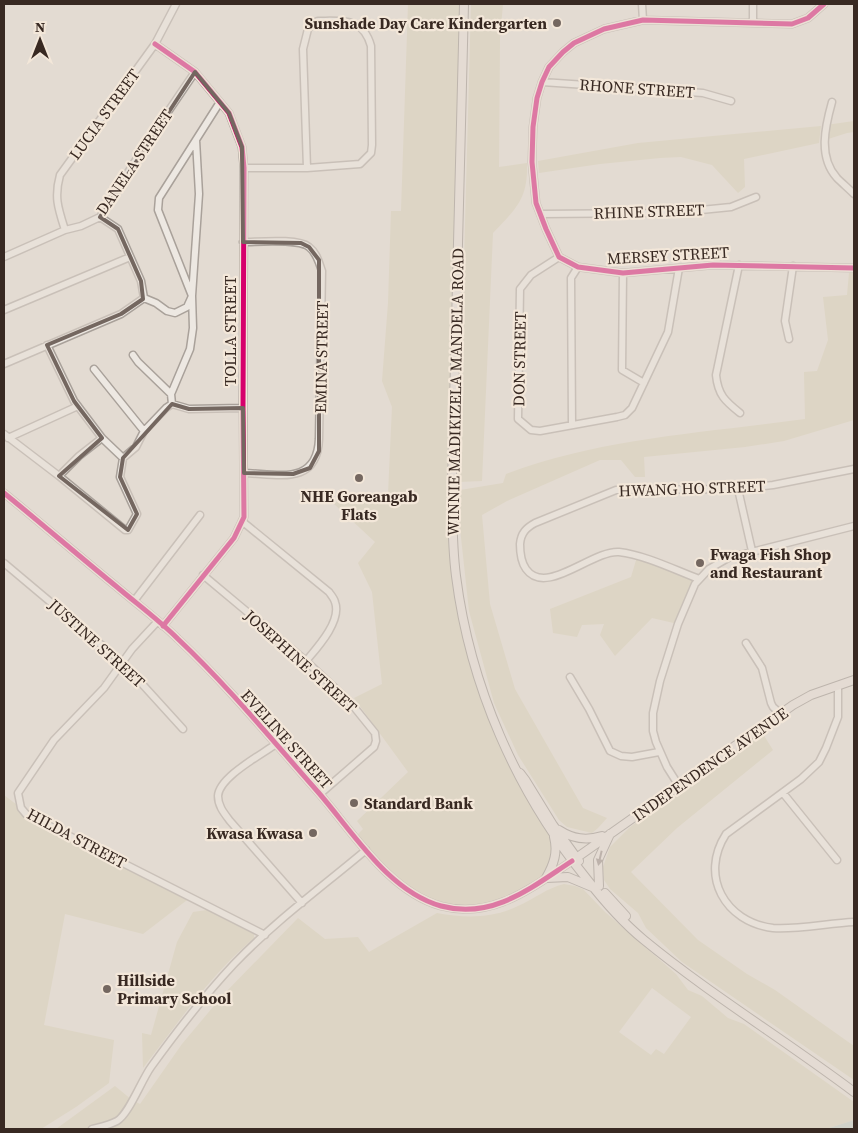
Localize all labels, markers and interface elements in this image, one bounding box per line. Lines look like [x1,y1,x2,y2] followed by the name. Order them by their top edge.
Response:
[304,12,547,34] place label: Sunshade Day Care Kindergarten
[15,15,65,65] north arrow
[35,17,45,37] text: N
[551,17,563,29] marker: Sunshade Day Care Kindergarten
[64,64,145,164] street label: LUCIA STREET
[579,73,696,103] street label: RHONE STREET
[90,105,178,219] street label: DANELA STREET
[593,198,705,224] street label: RHINE STREET
[606,241,730,269] street label: MERSEY STREET
[441,248,469,536] street label: WINNIE MADIKIZELA MANDELA ROAD
[219,275,241,386] street label: TOLLA STREET
[309,300,333,413] street label: EMINA STREET
[507,311,531,407] street label: DON STREET
[353,472,365,484] marker: NHE Goreangab Flats
[618,474,766,502] street label: HWANG HO STREET
[301,485,418,525] place label: NHE Goreangab Flats
[710,543,831,583] place label: Fwaga Fish Shop and Restaurant
[694,557,706,569] marker: Fwaga Fish Shop and Restaurant
[43,593,150,693] street label: JUSTINE STREET
[239,604,362,718] street label: JOSEPHINE STREET
[236,684,338,794] street label: EVELINE STREET
[628,702,793,826] street label: INDEPENDENCE AVENUE
[364,792,473,814] place label: Standard Bank
[348,797,360,809] marker: Standard Bank
[23,803,131,874] street label: HILDA STREET
[206,822,303,844] place label: Kwasa Kwasa
[307,827,319,839] marker: Kwasa Kwasa
[596,851,604,866] one-way arrow
[117,969,231,1009] place label: Hillside Primary School
[101,983,113,995] marker: Hillside Primary School

